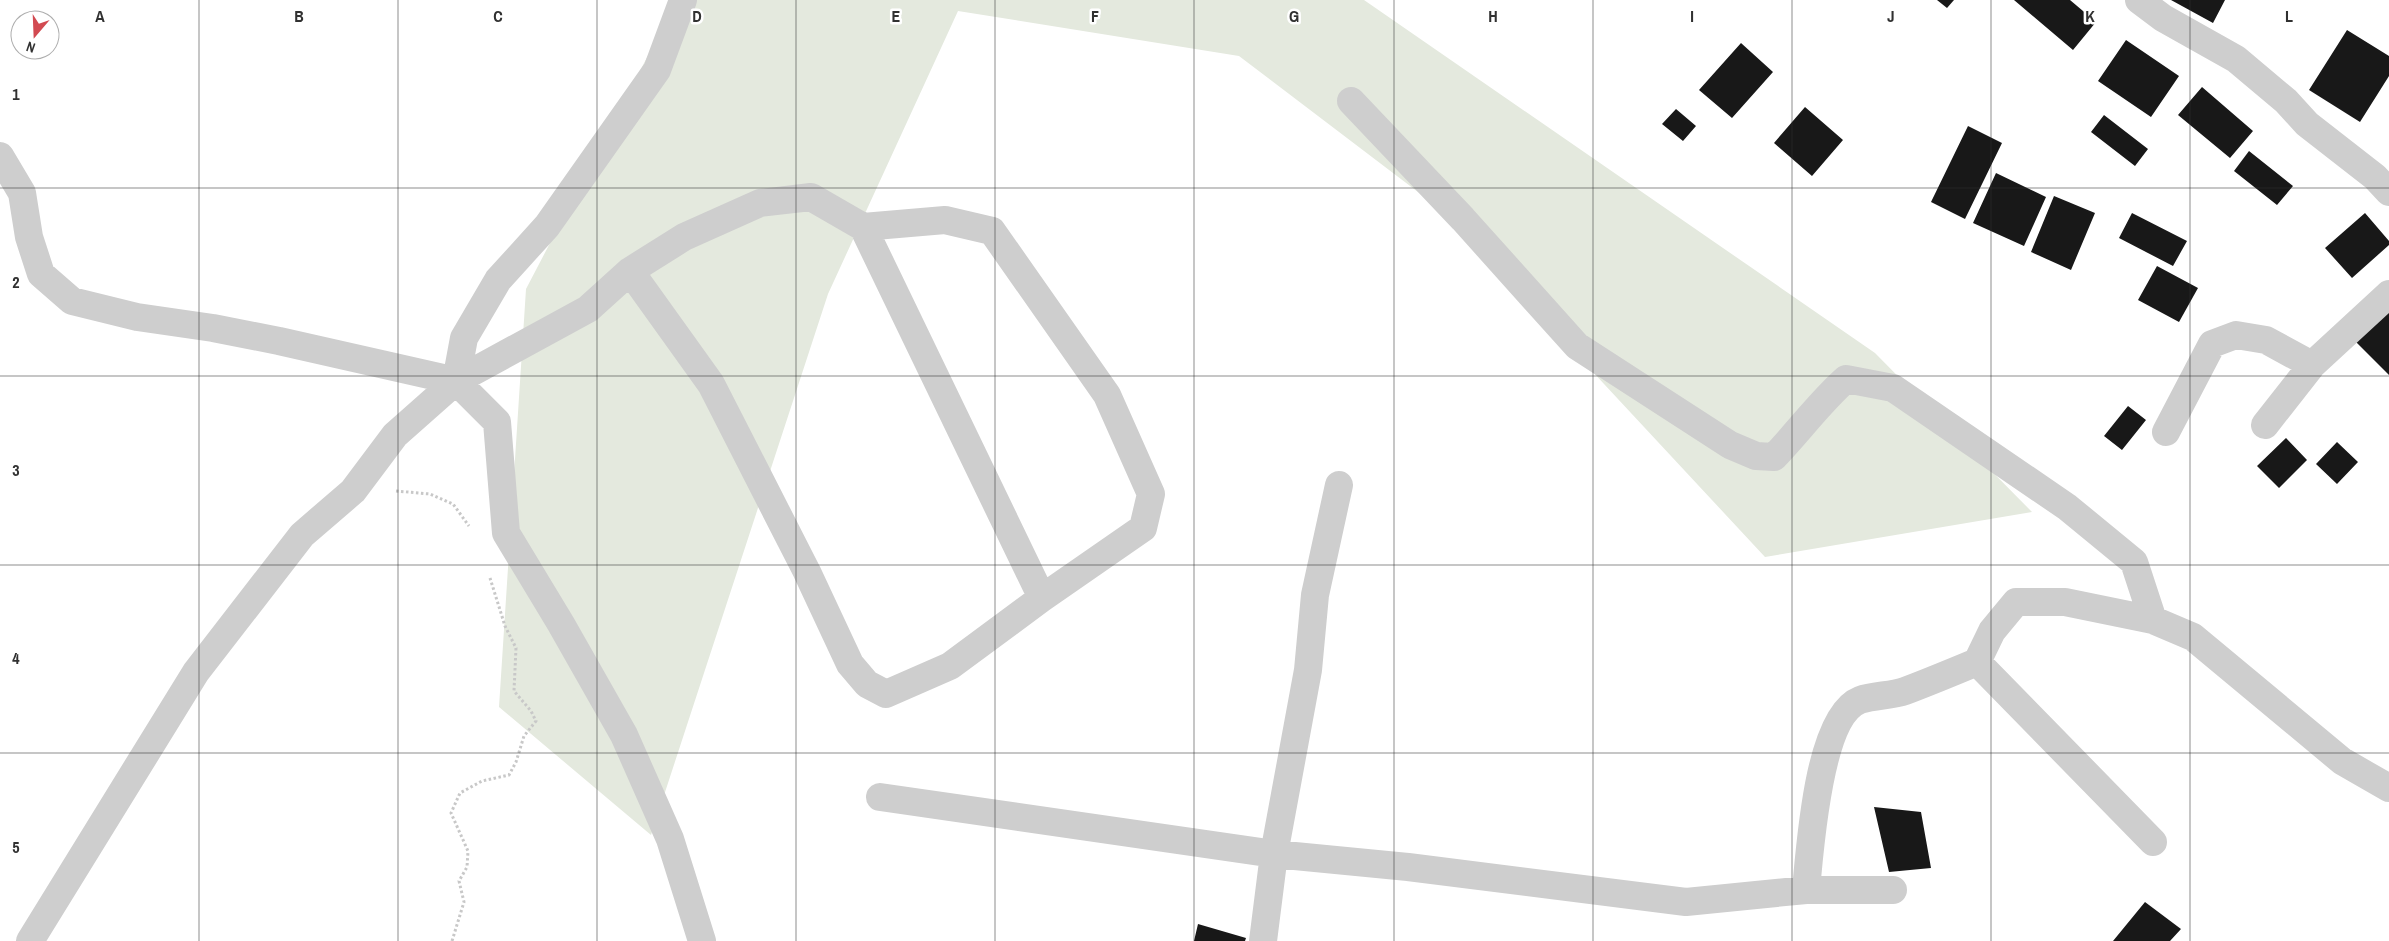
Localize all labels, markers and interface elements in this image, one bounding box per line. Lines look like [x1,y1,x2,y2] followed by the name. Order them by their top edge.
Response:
[95,5,105,27] text: A
[294,5,304,27] text: B
[493,5,503,27] text: C
[692,5,702,27] text: D
[892,5,901,27] text: E
[1091,5,1099,27] text: F
[1289,5,1299,27] text: G
[1488,5,1498,27] text: H
[1690,5,1694,27] text: I
[1887,5,1895,27] text: J
[2085,5,2095,27] text: K
[2285,5,2293,27] text: L
[10,10,60,60] north arrow
[24,37,38,57] text: N
[12,83,20,105] text: 1
[12,271,20,293] text: 2
[12,459,20,481] text: 3
[12,647,20,669] text: 4
[12,836,20,858] text: 5

